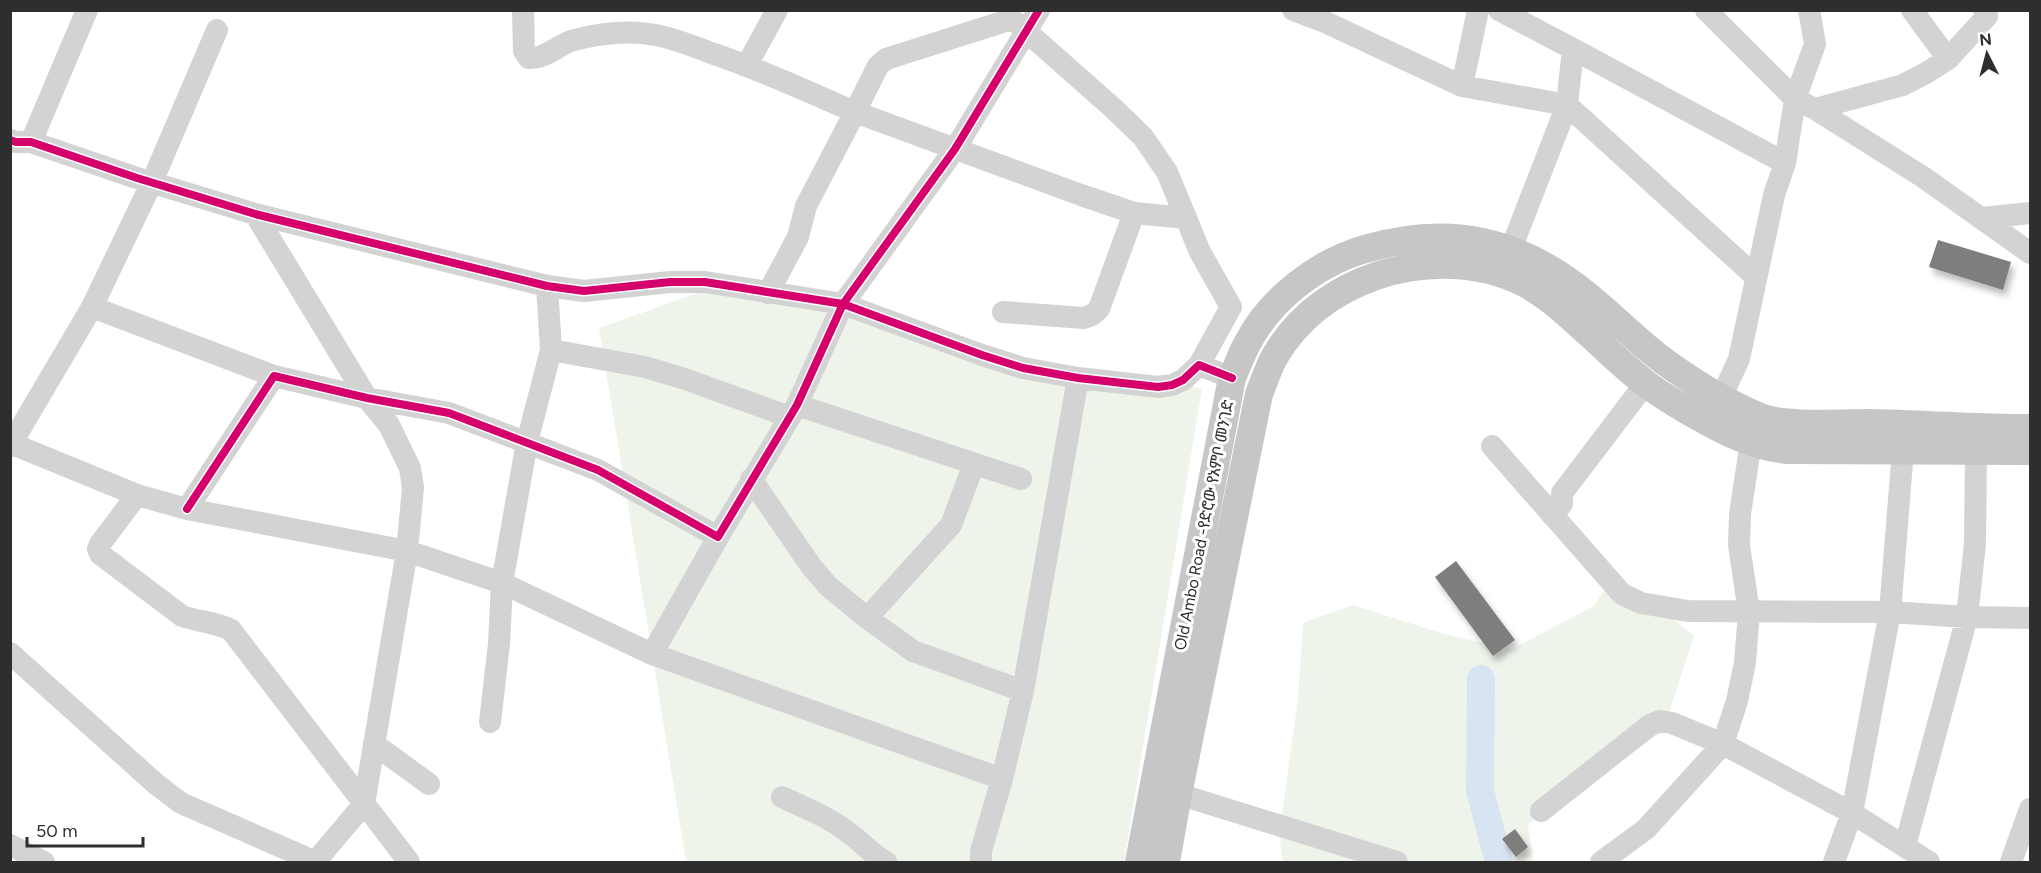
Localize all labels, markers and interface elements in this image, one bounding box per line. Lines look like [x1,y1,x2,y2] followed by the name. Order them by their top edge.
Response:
[1957,24,2017,84] north arrow
[1978,29,1993,50] text: N
[1170,398,1238,652] street label: Old Ambo Road -የድሮው የአምቦ መንገድ
[27,810,142,848] scale bar
[36,820,78,842] text: 50 m

